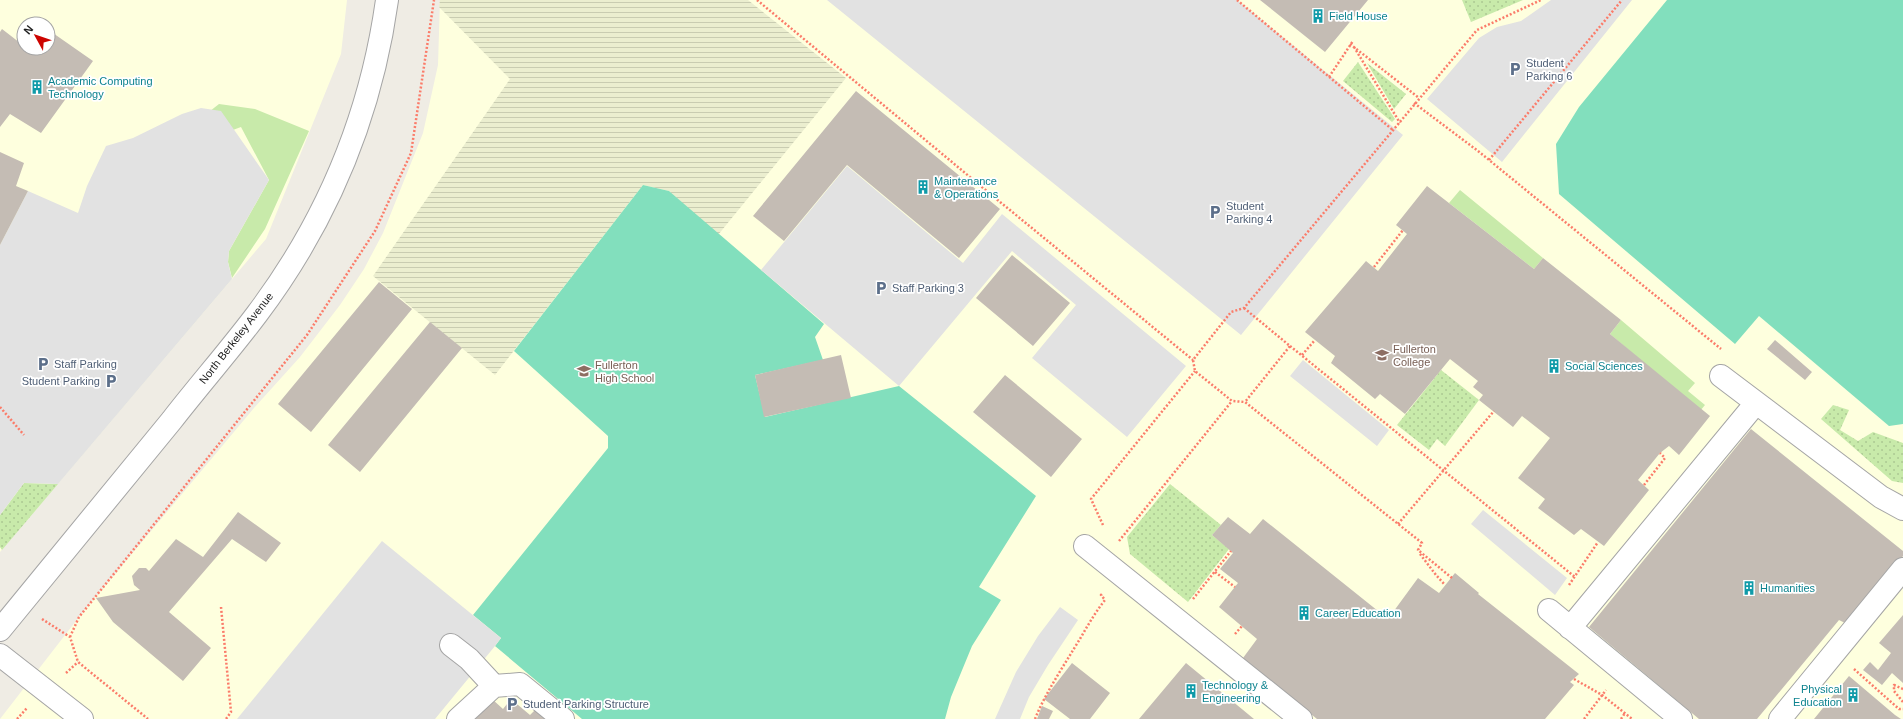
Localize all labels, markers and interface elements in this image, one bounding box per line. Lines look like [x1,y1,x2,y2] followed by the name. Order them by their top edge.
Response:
[1310,8,1326,24] building icon: Field House
[1329,10,1388,22] place label: Field House
[16,16,56,56] north arrow
[21,23,36,36] text: N
[1526,57,1572,82] place label: Student Parking 6
[1507,61,1523,77] parking icon: Student Parking 6
[48,75,153,100] place label: Academic Computing Technology
[29,79,45,95] building icon: Academic Computing Technology
[934,175,999,200] place label: Maintenance & Operations
[915,179,931,195] building icon: Maintenance & Operations
[1226,200,1272,225] place label: Student Parking 4
[1207,204,1223,220] parking icon: Student Parking 4
[873,280,889,296] parking icon: Staff Parking 3
[892,282,964,294] place label: Staff Parking 3
[197,290,275,386] street label: North Berkeley Avenue
[1393,343,1436,368] place label: Fullerton College
[1374,347,1390,363] school or university icon: Fullerton College
[35,356,51,372] parking icon: Staff Parking
[54,358,117,370] place label: Staff Parking
[1546,358,1562,374] building icon: Social Sciences
[595,359,654,384] place label: Fullerton High School
[1565,360,1643,372] place label: Social Sciences
[576,363,592,379] school or university icon: Fullerton High School
[103,373,119,389] parking icon: Student Parking
[22,375,100,387] place label: Student Parking
[1741,580,1757,596] building icon: Humanities
[1760,582,1816,594] place label: Humanities
[1296,605,1312,621] building icon: Career Education
[1315,607,1401,619] place label: Career Education
[1202,679,1269,704] place label: Technology & Engineering
[1183,683,1199,699] building icon: Technology & Engineering
[1793,683,1842,708] place label: Physical Education
[1845,687,1861,703] building icon: Physical Education
[504,696,520,712] parking icon: Student Parking Structure
[523,698,649,710] place label: Student Parking Structure

